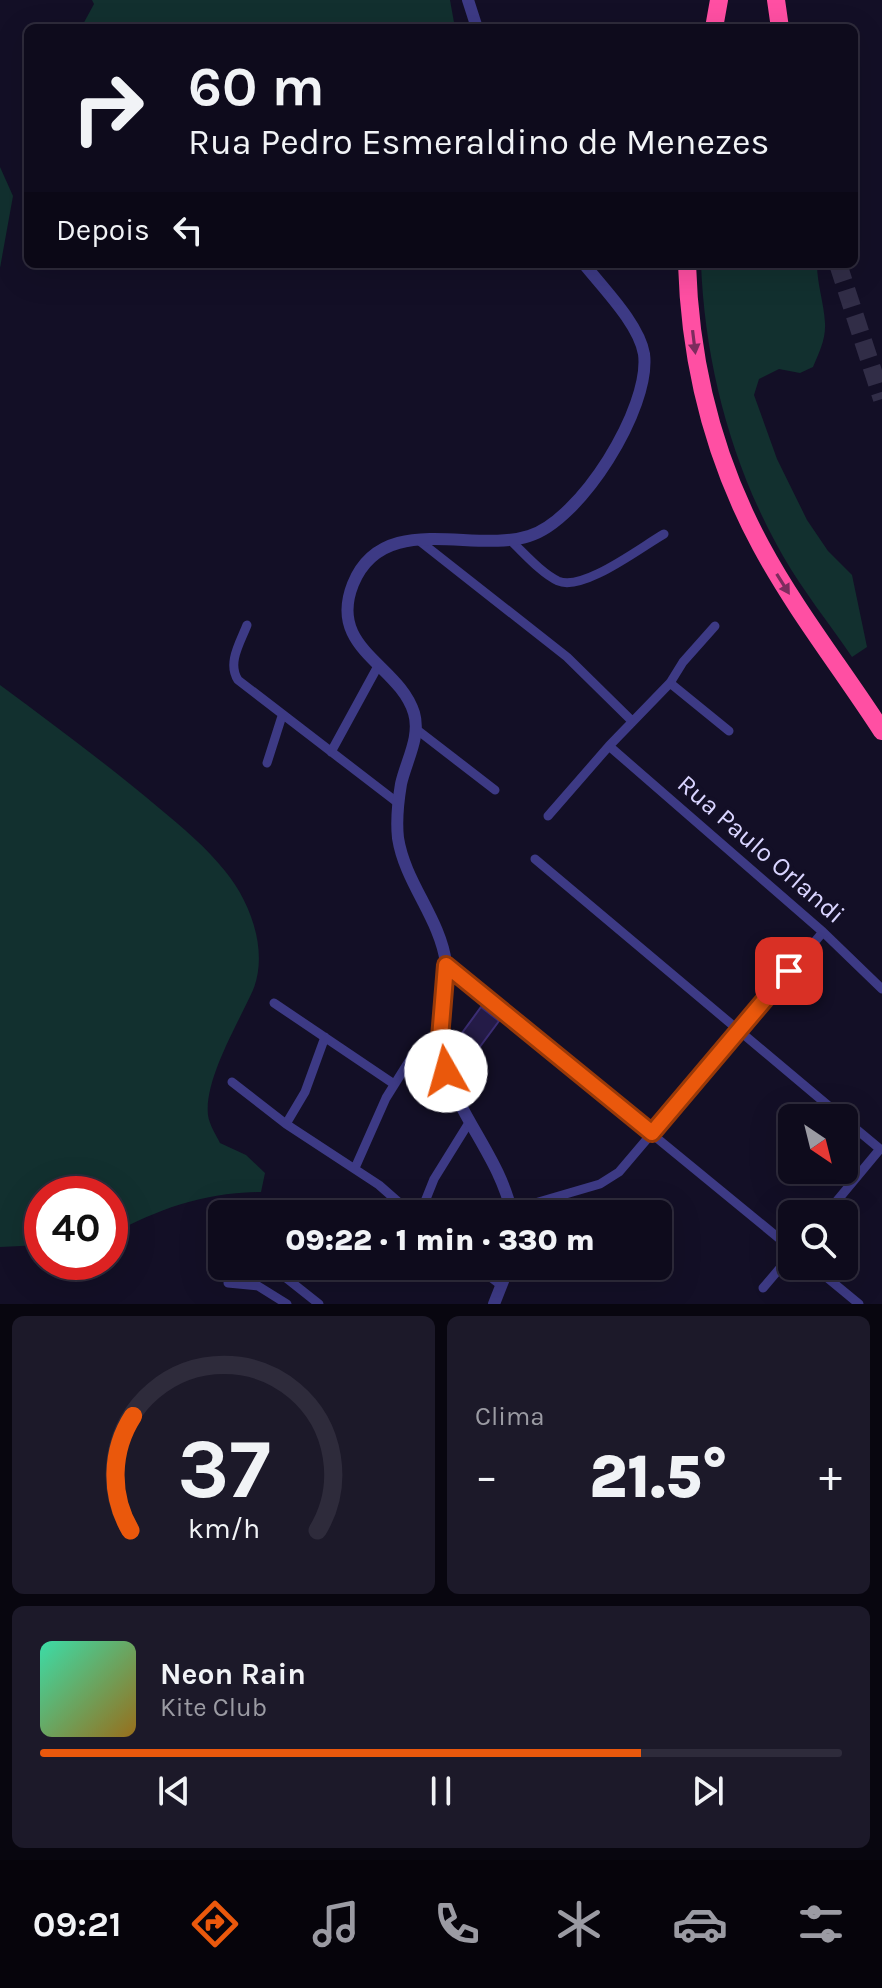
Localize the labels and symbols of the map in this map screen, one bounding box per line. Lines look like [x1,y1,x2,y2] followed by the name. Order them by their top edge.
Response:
[687,330,700,355] one-way arrow
[776,573,791,594] one-way arrow
[671,768,851,930] street label: Rua Paulo Orlandi
[755,937,823,1005] pin
[404,1029,488,1113] position arrow
[778,1104,858,1184] north arrow
[24,1176,128,1280] speed limit sign: 40

